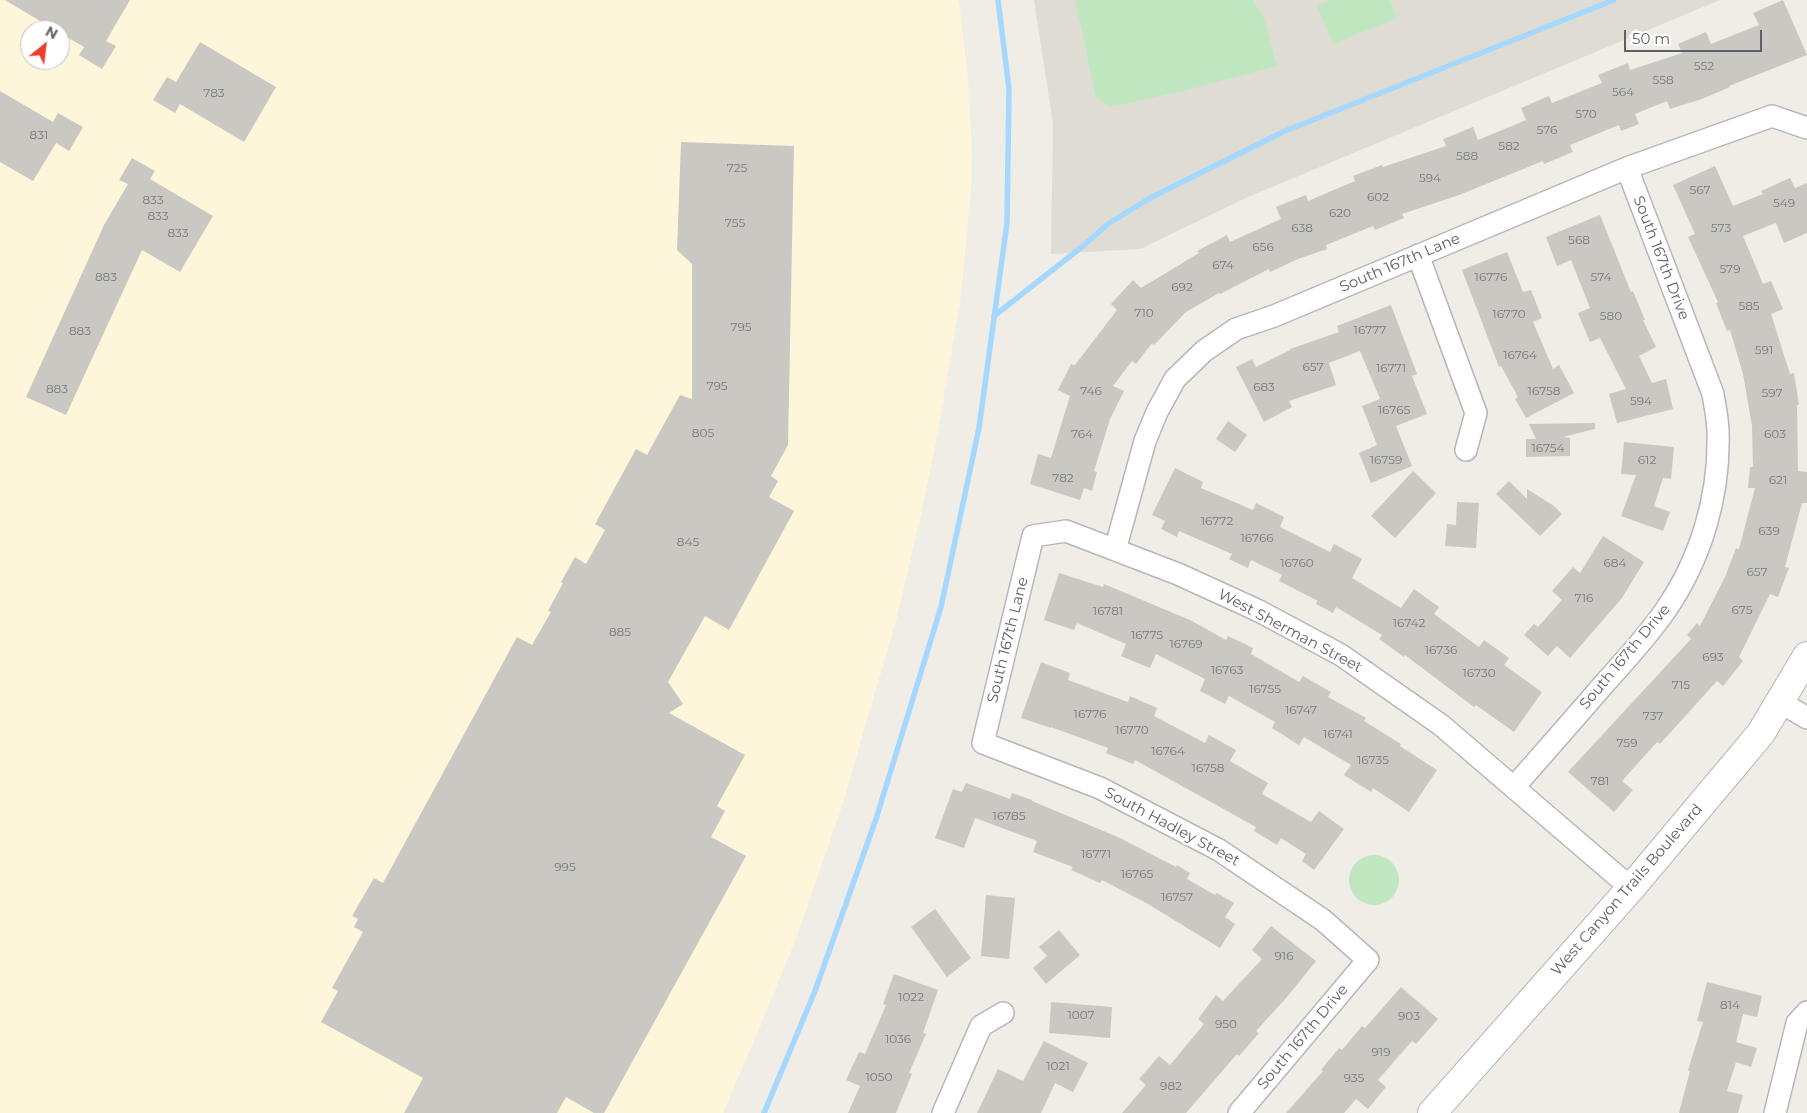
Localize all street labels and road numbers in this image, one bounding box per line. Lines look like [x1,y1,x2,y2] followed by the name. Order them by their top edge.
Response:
[1629,193,1693,323] street label: South 167th Drive
[1337,230,1463,296] street label: South 167th Lane
[984,575,1032,705] street label: South 167th Lane
[1215,585,1365,677] street label: West Sherman Street
[1576,601,1674,713] street label: South 167th Drive
[1101,784,1243,870] street label: South Hadley Street
[1548,801,1706,979] street label: West Canyon Trails Boulevard
[1254,981,1352,1093] street label: South 167th Drive

